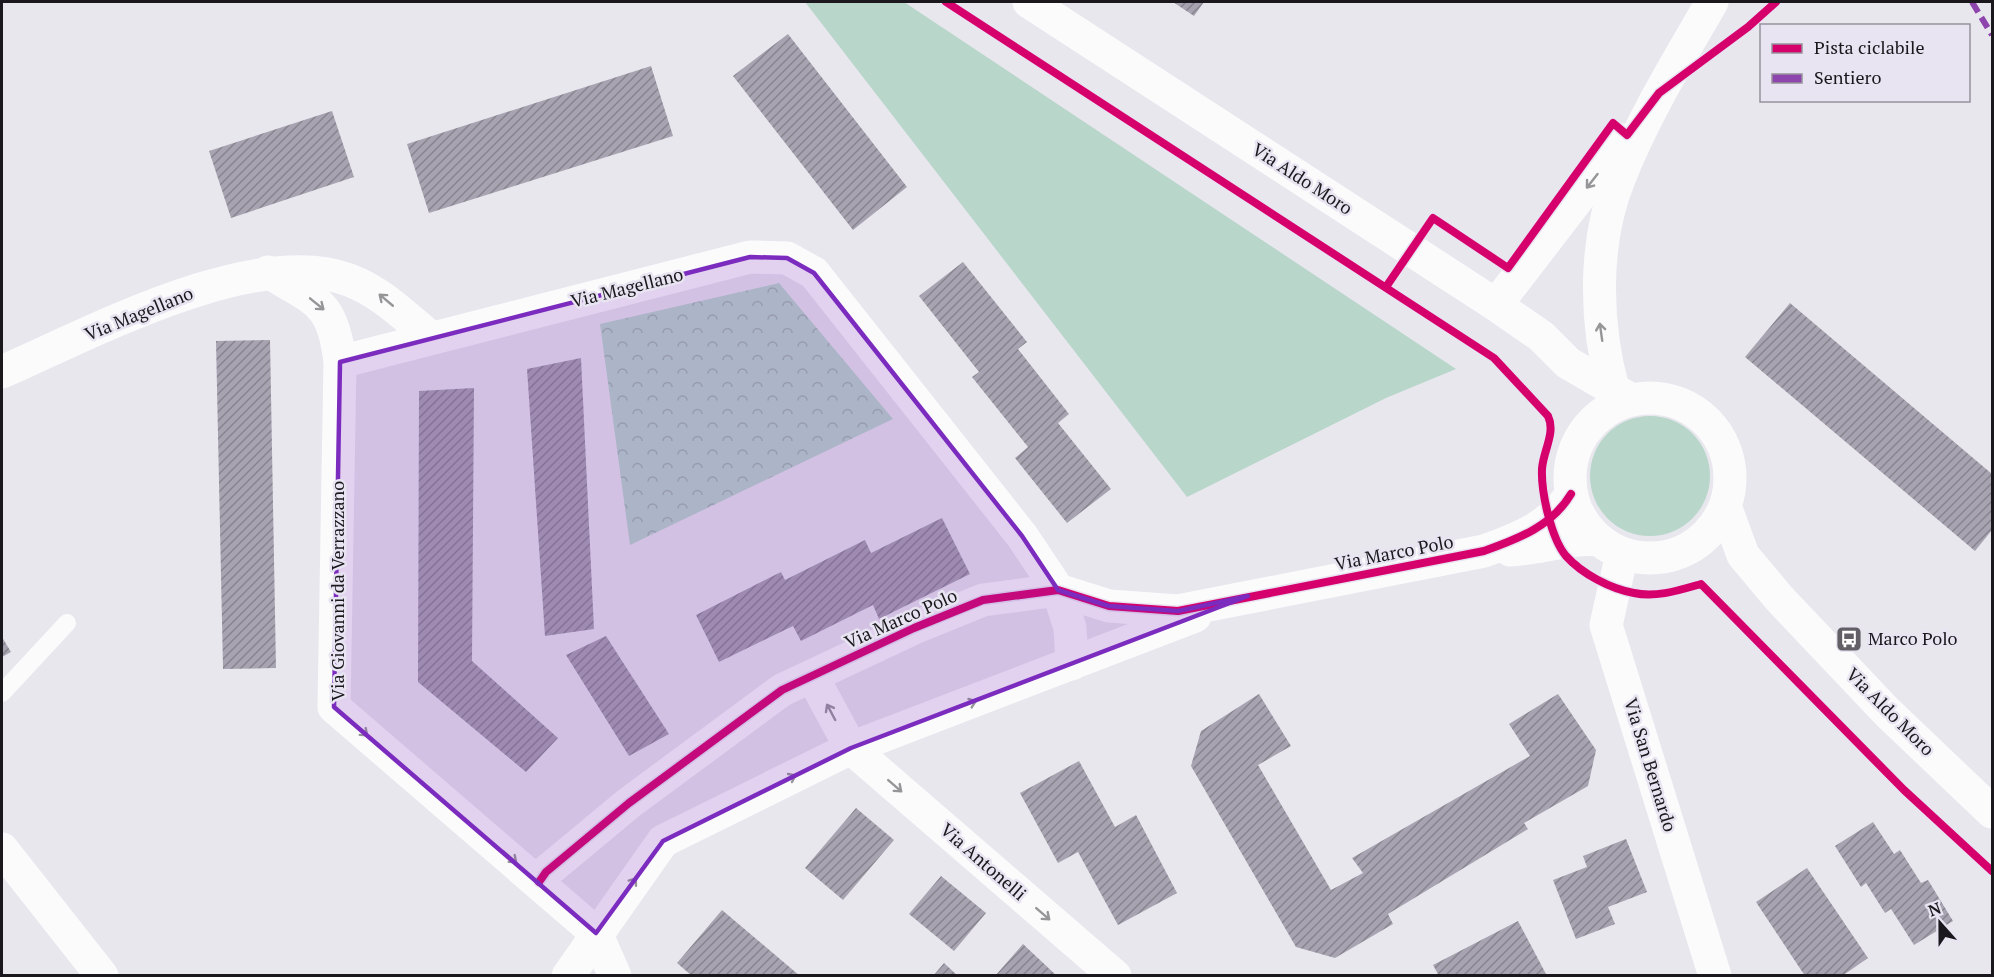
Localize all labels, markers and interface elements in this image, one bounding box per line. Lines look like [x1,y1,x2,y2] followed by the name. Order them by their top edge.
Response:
[1760,24,1970,102] legend
[1814,35,1924,59] text: Pista ciclabile
[1814,65,1881,89] text: Sentiero
[1248,137,1357,220] street label: Via Aldo Moro
[1585,173,1598,189] one-way arrow
[568,261,685,313] street label: Via Magellano
[81,280,196,346] street label: Via Magellano
[378,294,394,307] one-way arrow
[309,297,325,310] one-way arrow
[1596,323,1607,342] one-way arrow
[325,481,349,701] street label: Via Giovanni da Verrazzano
[1332,529,1455,575] street label: Via Marco Polo
[841,583,961,654] street label: Via Marco Polo
[1834,624,1864,654] bus stop icon: Marco Polo
[1868,626,1958,650] place label: Marco Polo
[1841,662,1940,761] street label: Via Aldo Moro
[1619,695,1683,835] street label: Via San Bernardo
[958,697,977,708] one-way arrow
[825,704,837,721] one-way arrow
[353,723,368,737] one-way arrow
[779,773,797,784] one-way arrow
[887,780,903,793] one-way arrow
[936,817,1032,905] street label: Via Antonelli
[502,850,517,864] one-way arrow
[624,878,637,894] one-way arrow
[1910,893,1970,953] north arrow
[1925,897,1944,921] text: N
[1035,907,1051,920] one-way arrow

